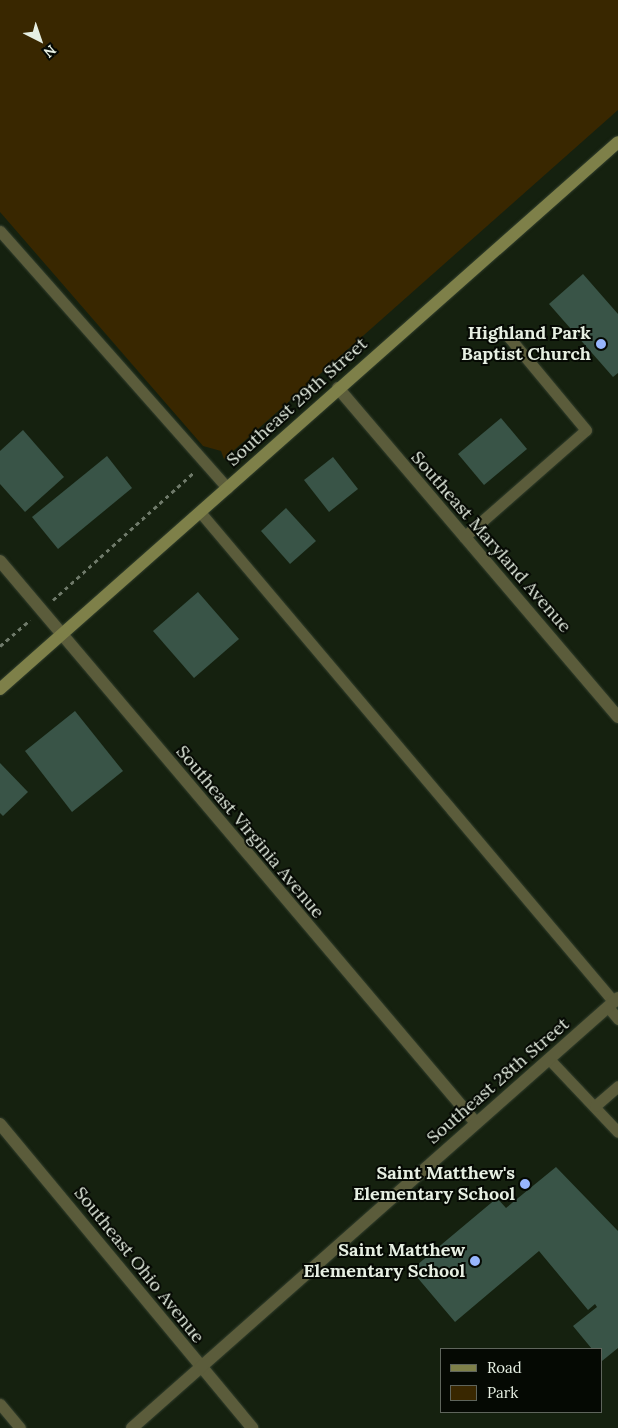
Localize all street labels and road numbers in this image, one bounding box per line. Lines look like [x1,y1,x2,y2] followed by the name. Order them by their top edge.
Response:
[222,333,372,471] street label: Southeast 29th Street
[406,447,576,637] street label: Southeast Maryland Avenue
[171,741,329,923] street label: Southeast Virginia Avenue
[422,1013,574,1149] street label: Southeast 28th Street
[69,1183,209,1347] street label: Southeast Ohio Avenue

